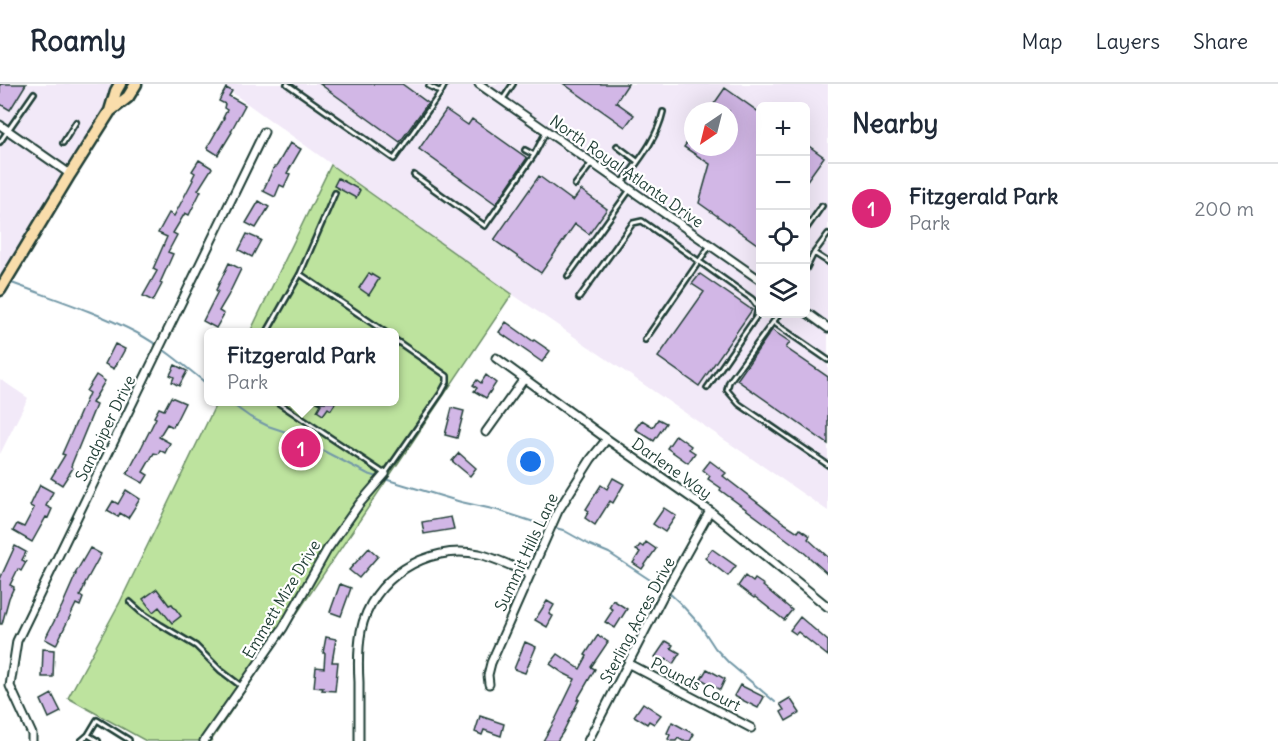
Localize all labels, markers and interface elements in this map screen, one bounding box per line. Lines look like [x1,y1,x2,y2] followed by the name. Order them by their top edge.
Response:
[30,23,126,59] text: Roamly
[1022,28,1062,55] text: Map
[1095,28,1160,55] text: Layers
[1193,28,1248,55] text: Share
[684,102,738,156] north arrow
[756,102,810,318] map controls
[756,102,810,156] button: +
[852,107,938,140] text: Nearby
[546,110,708,232] street label: North Royal Atlanta Drive
[756,156,810,210] button: −
[909,182,1058,210] text: Fitzgerald Park
[868,196,875,221] text: 1
[1194,196,1254,221] text: 200 m
[756,210,810,264] button: locate
[909,210,950,235] text: Park
[756,264,810,318] button: layers
[204,328,399,406] popup
[227,341,376,369] text: Fitzgerald Park
[227,369,268,394] text: Park
[71,372,139,484] street label: Sandpiper Drive
[282,426,320,470] pin: 1
[628,433,716,503] street label: Darlene Way
[516,447,545,476] your location
[490,490,562,614] street label: Summit Hills Lane
[238,536,324,662] street label: Emmett Mize Drive
[595,553,679,687] street label: Sterling Acres Drive
[648,653,745,715] street label: Pounds Court

